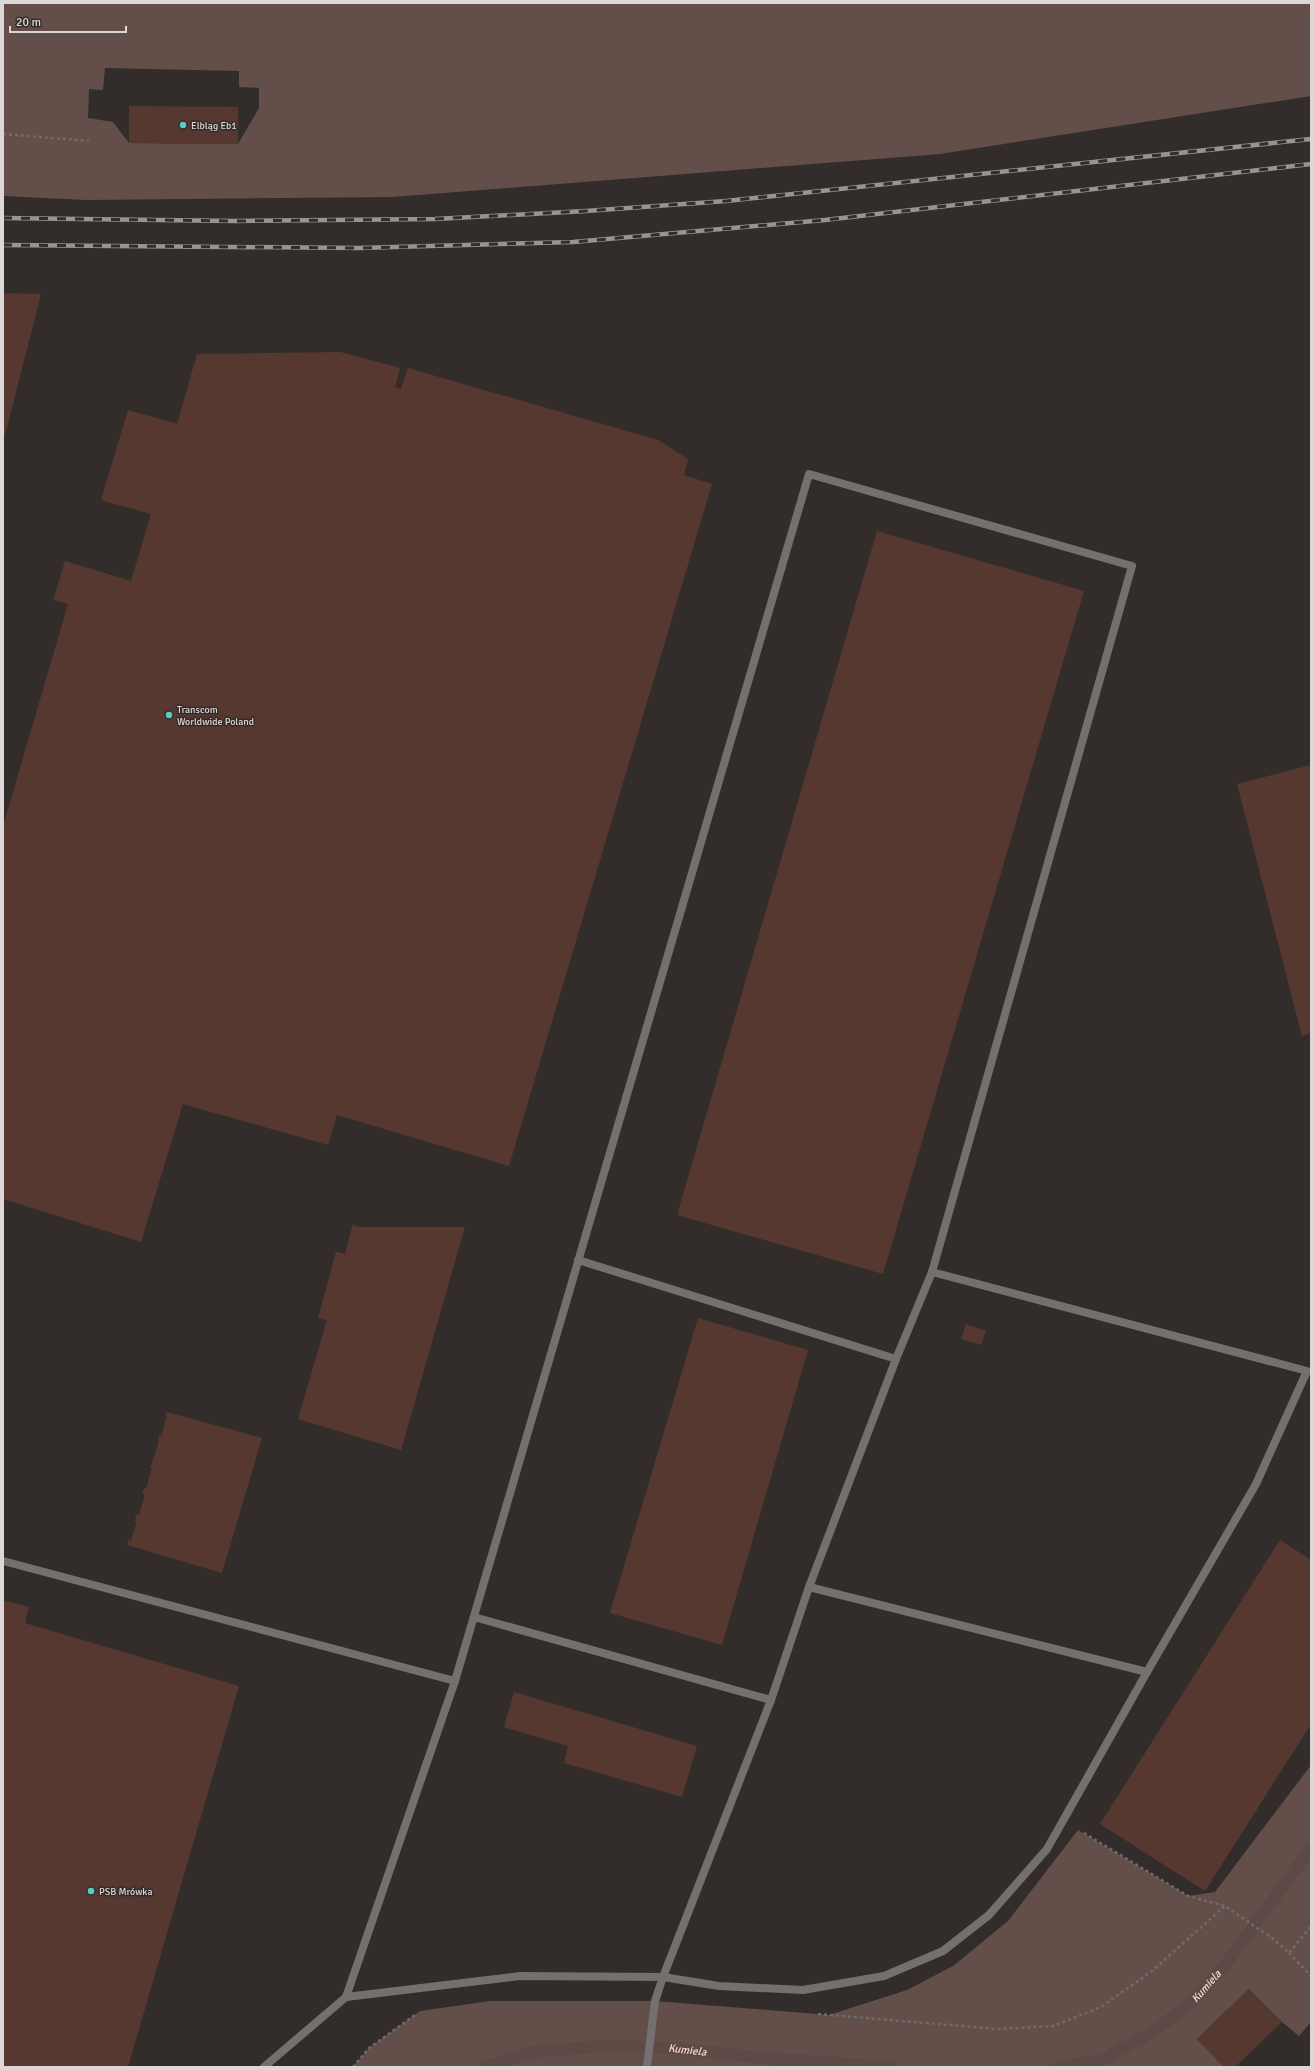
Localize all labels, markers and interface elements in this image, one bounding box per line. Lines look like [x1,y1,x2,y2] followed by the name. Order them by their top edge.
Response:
[10,8,126,34] scale bar
[16,15,41,30] text: 20 m
[178,120,188,130] marker: Elbląg Eb1
[191,120,237,132] place label: Elbląg Eb1
[177,704,254,728] place label: Transcom Worldwide Poland
[164,710,174,720] marker: Transcom Worldwide Poland
[86,1886,96,1896] marker: PSB Mrówka
[99,1886,152,1898] place label: PSB Mrówka
[1189,1967,1224,2005] water label: Kumiela
[668,2042,708,2059] water label: Kumiela

